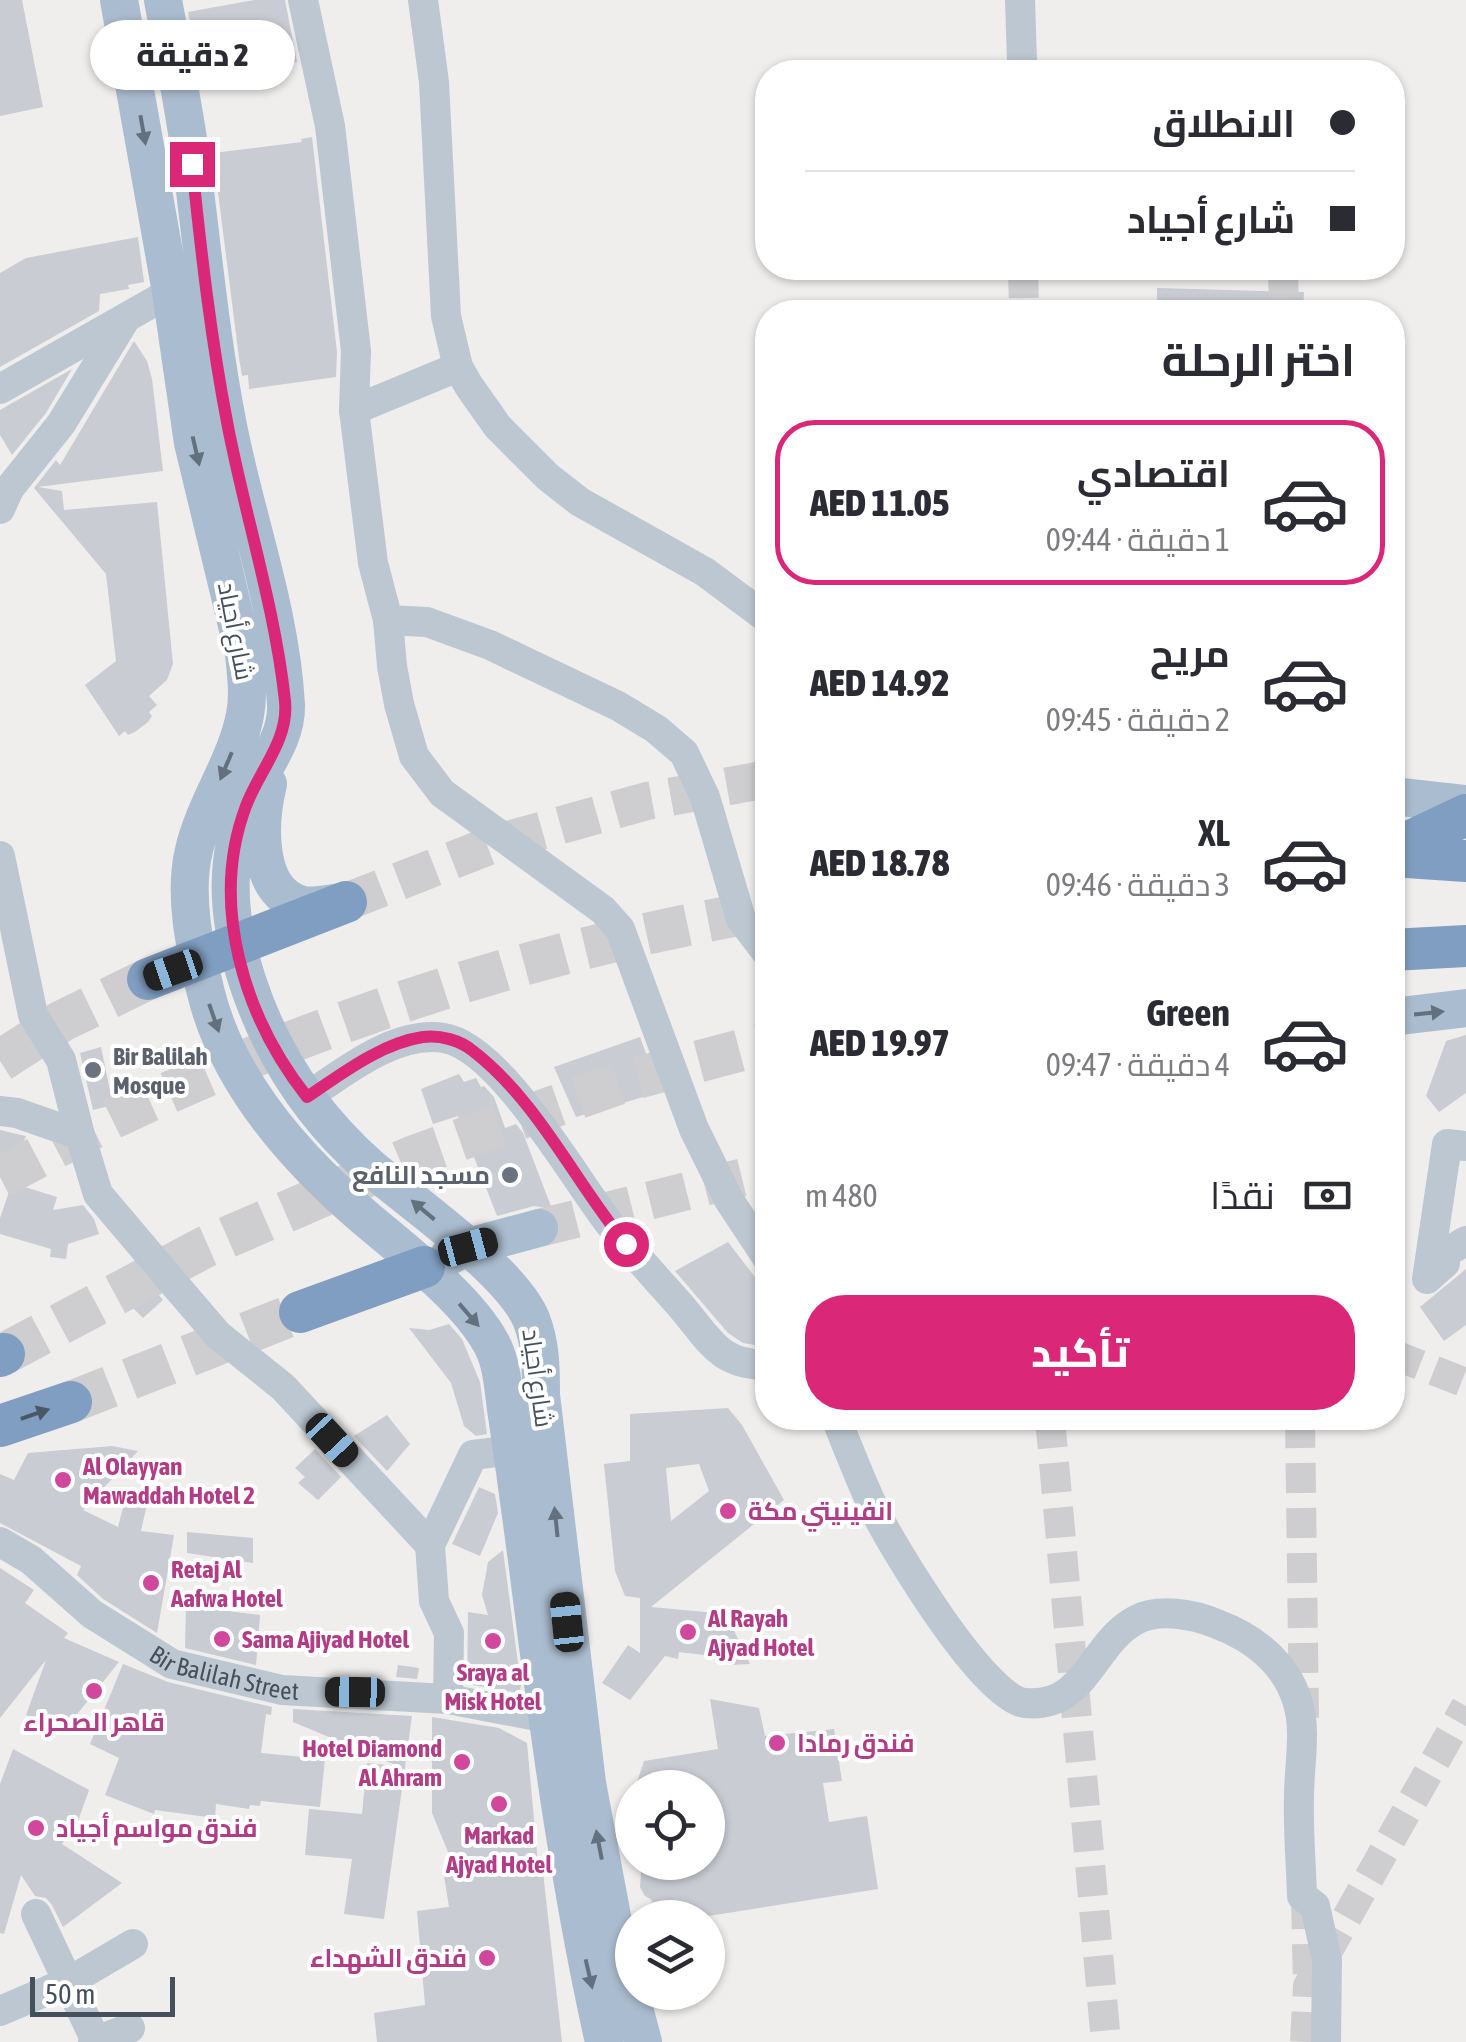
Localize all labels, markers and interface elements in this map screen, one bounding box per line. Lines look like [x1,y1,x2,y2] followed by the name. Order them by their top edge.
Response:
[90,19,294,89] callout: 2 دقيقة
[136,36,249,73] text: 2 دقيقة
[1152,102,1295,145] text: الانطلاق
[136,115,151,147] one-way arrow
[170,142,215,187] route end
[1127,198,1295,241] text: شارع أجياد
[1162,334,1355,386] text: اختر الرحلة
[189,436,204,467] one-way arrow
[1077,452,1230,495] text: اقتصادي
[1260,458,1350,548] icon: car
[810,481,950,524] text: AED 11.05
[1046,521,1230,558] text: 1 دقيقة · 09:44
[210,579,261,683] street label: شارع أجياد
[1150,632,1230,675] text: مريح
[1260,638,1350,728] icon: car
[810,661,950,704] text: AED 14.92
[1046,701,1230,738] text: 2 دقيقة · 09:45
[218,751,234,781] one-way arrow
[1198,811,1230,854] text: XL
[1260,818,1350,908] icon: car
[810,841,950,884] text: AED 18.78
[1046,866,1230,903] text: 3 دقيقة · 09:46
[140,946,206,994] car
[1146,991,1230,1034] text: Green
[1260,998,1350,1088] icon: car
[207,1004,222,1034] one-way arrow
[1414,1005,1446,1021] one-way arrow
[810,1021,950,1064] text: AED 19.97
[113,1042,208,1099] place label: Bir Balilah Mosque
[1046,1046,1230,1083] text: 4 دقيقة · 09:47
[82,1059,104,1081] marker: Bir Balilah Mosque
[352,1161,490,1192] place label: مسجد النافع
[499,1164,521,1186] marker: مسجد النافع
[1300,1168,1355,1223] icon: cash
[1210,1174,1275,1217] text: نقدًا
[805,1177,878,1214] text: 480 m
[411,1200,436,1221] one-way arrow
[604,1222,649,1267] route start
[435,1225,501,1269] car
[805,1295,1355,1410] button: تأكيد
[457,1302,479,1327] one-way arrow
[514,1327,561,1430] street label: شارع أجياد
[21,1405,51,1420] one-way arrow
[301,1408,363,1472] car
[82,1452,255,1509] place label: Al Olayyan Mawaddah Hotel 2
[52,1469,74,1491] marker: Al Olayyan Mawaddah Hotel 2
[748,1497,893,1532] place label: انفينيتي مكة
[717,1500,739,1522] marker: انفينيتي مكة
[548,1506,564,1538] one-way arrow
[170,1555,283,1612] place label: Retaj Al Aafwa Hotel
[140,1572,162,1594] marker: Retaj Al Aafwa Hotel
[549,1591,585,1653] car
[707,1604,815,1661] place label: Al Rayah Ajyad Hotel
[677,1621,699,1643] marker: Al Rayah Ajyad Hotel
[242,1625,409,1653] place label: Sama Ajiyad Hotel
[211,1628,233,1650] marker: Sama Ajiyad Hotel
[482,1630,504,1652] marker: Sraya al Misk Hotel
[145,1640,300,1705] street label: Bir Balilah Street
[445,1658,542,1715] place label: Sraya al Misk Hotel
[325,1676,385,1708] car
[83,1680,105,1702] marker: قاهر الصحراء
[23,1708,165,1737] place label: قاهر الصحراء
[797,1729,915,1759] place label: فندق رمادا
[766,1732,788,1754] marker: فندق رمادا
[302,1734,442,1791] place label: Hotel Diamond Al Ahram
[451,1751,473,1773] marker: Hotel Diamond Al Ahram
[615,1770,725,2010] map controls
[615,1770,725,1880] button: locate
[488,1793,510,1815] marker: Markad Ajyad Hotel
[56,1812,257,1846] place label: فندق مواسم أجياد
[25,1817,47,1839] marker: فندق مواسم أجياد
[445,1821,552,1878] place label: Markad Ajyad Hotel
[590,1829,606,1860] one-way arrow
[615,1900,725,2010] button: layers
[310,1944,467,1974] place label: فندق الشهداء
[476,1947,498,1969] marker: فندق الشهداء
[582,1959,597,1990] one-way arrow
[30,1972,175,2016] scale bar
[45,1978,95,2010] text: 50 m

